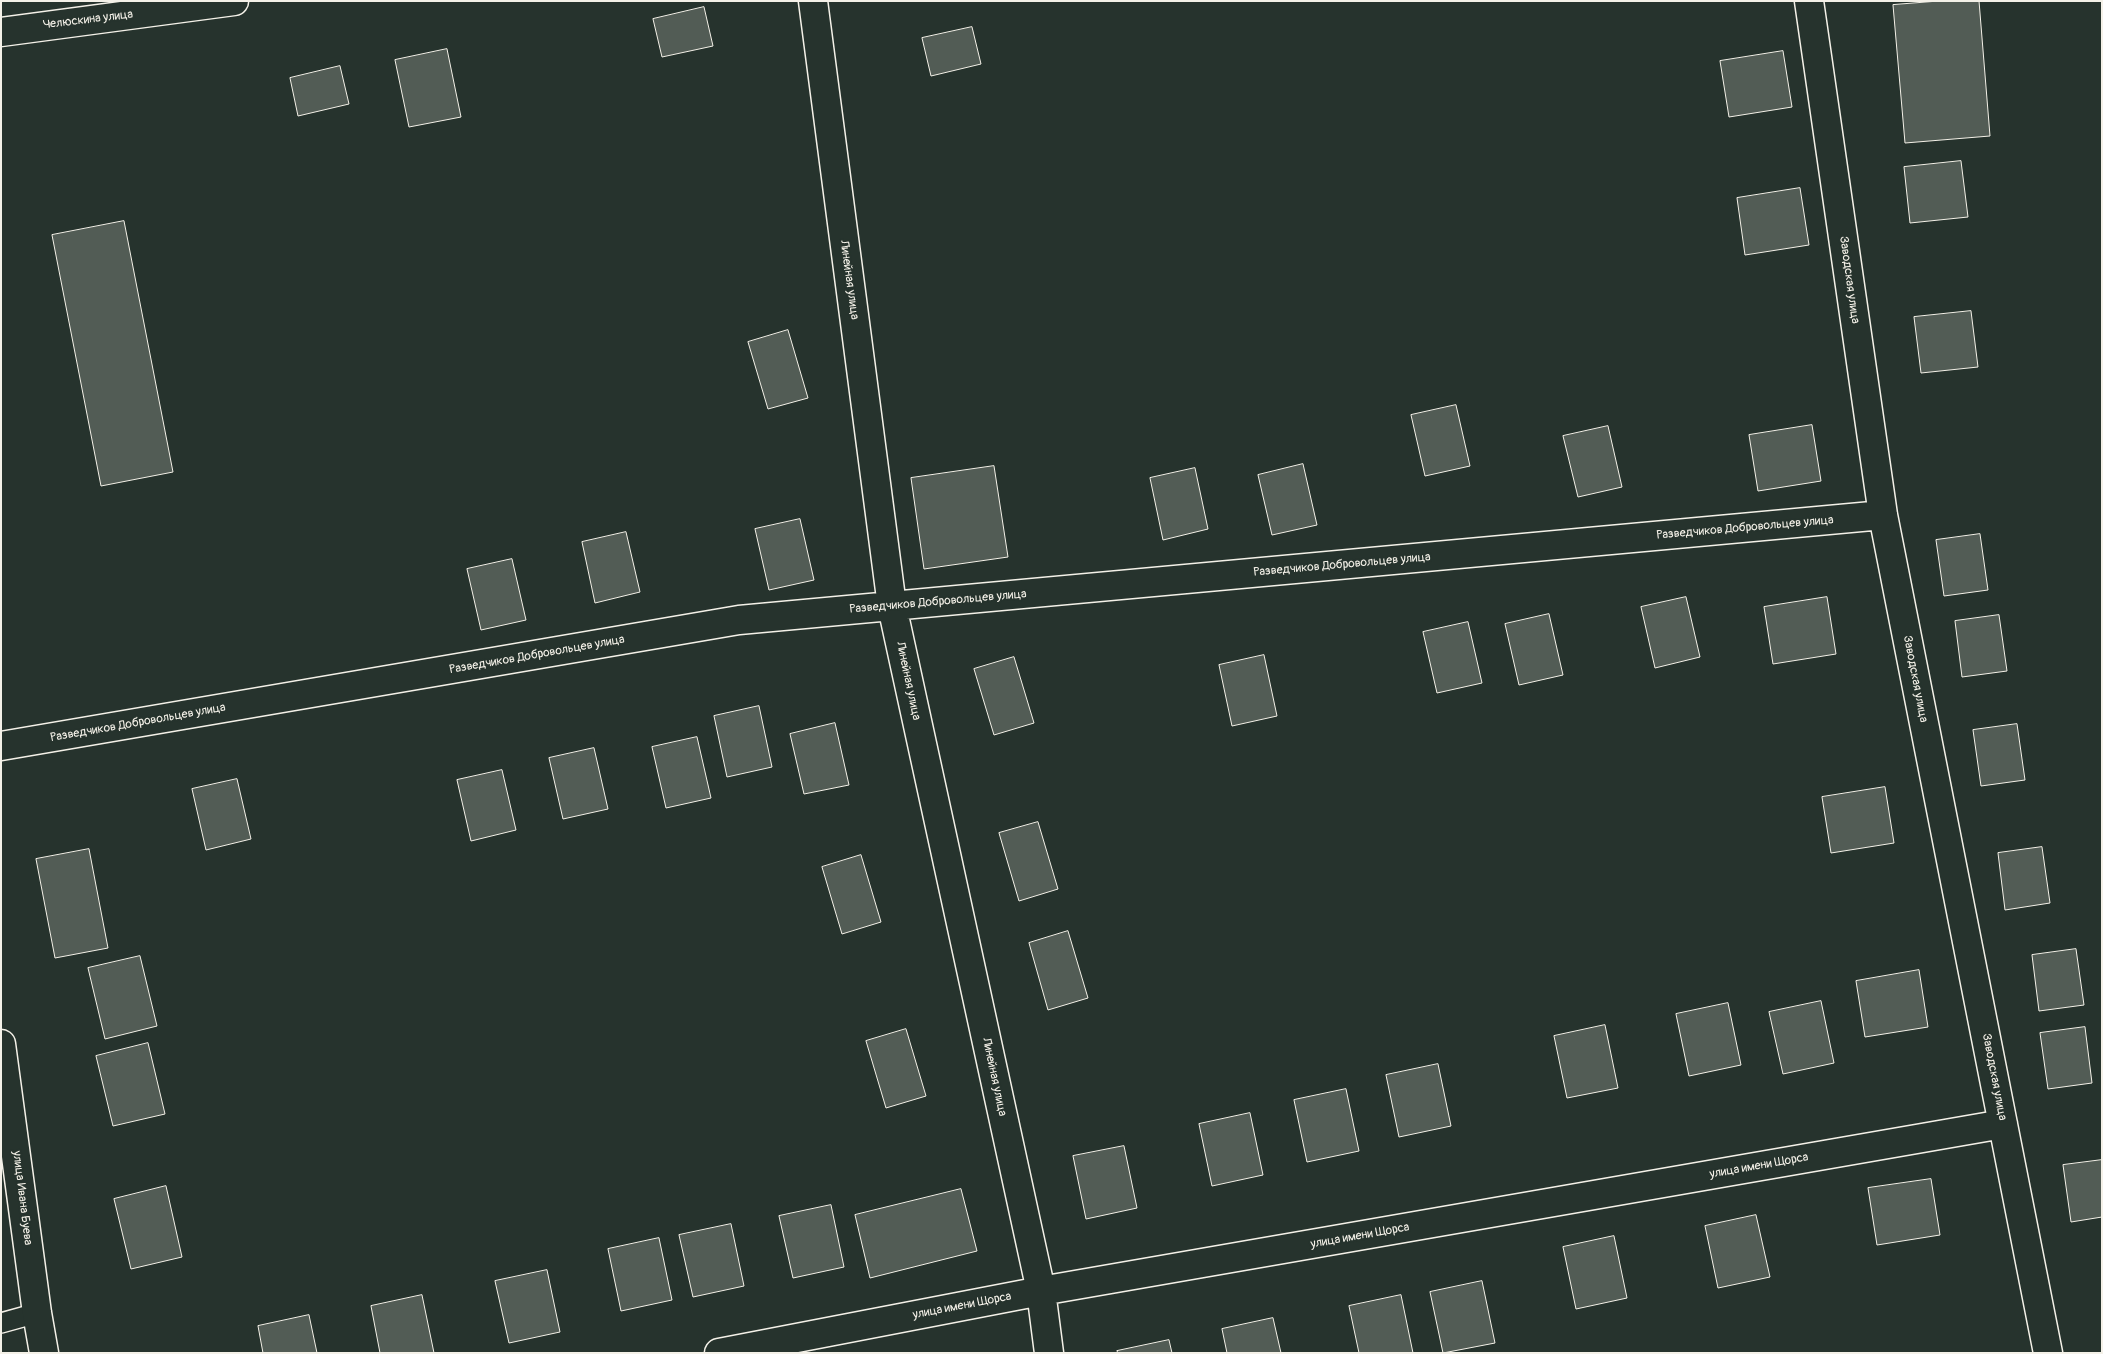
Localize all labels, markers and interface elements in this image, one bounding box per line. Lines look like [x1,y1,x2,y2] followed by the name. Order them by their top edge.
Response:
[42,7,134,33] street label: Челюскина улица
[1836,235,1862,325] street label: Заводская улица
[836,239,862,321] street label: Линейная улица
[1656,513,1834,543] street label: Разведчиков Добровольцев улица
[1253,550,1431,580] street label: Разведчиков Добровольцев улица
[849,587,1027,617] street label: Разведчиков Добровольцев улица
[448,632,626,678] street label: Разведчиков Добровольцев улица
[1900,634,1930,724] street label: Заводская улица
[893,640,923,722] street label: Линейная улица
[49,700,227,746] street label: Разведчиков Добровольцев улица
[1979,1032,2009,1122] street label: Заводская улица
[979,1036,1009,1118] street label: Линейная улица
[9,1150,35,1246] street label: улица Ивана Буева
[1708,1150,1810,1182] street label: улица имени Щорса
[1309,1220,1411,1252] street label: улица имени Щорса
[912,1289,1012,1323] street label: улица имени Щорса

